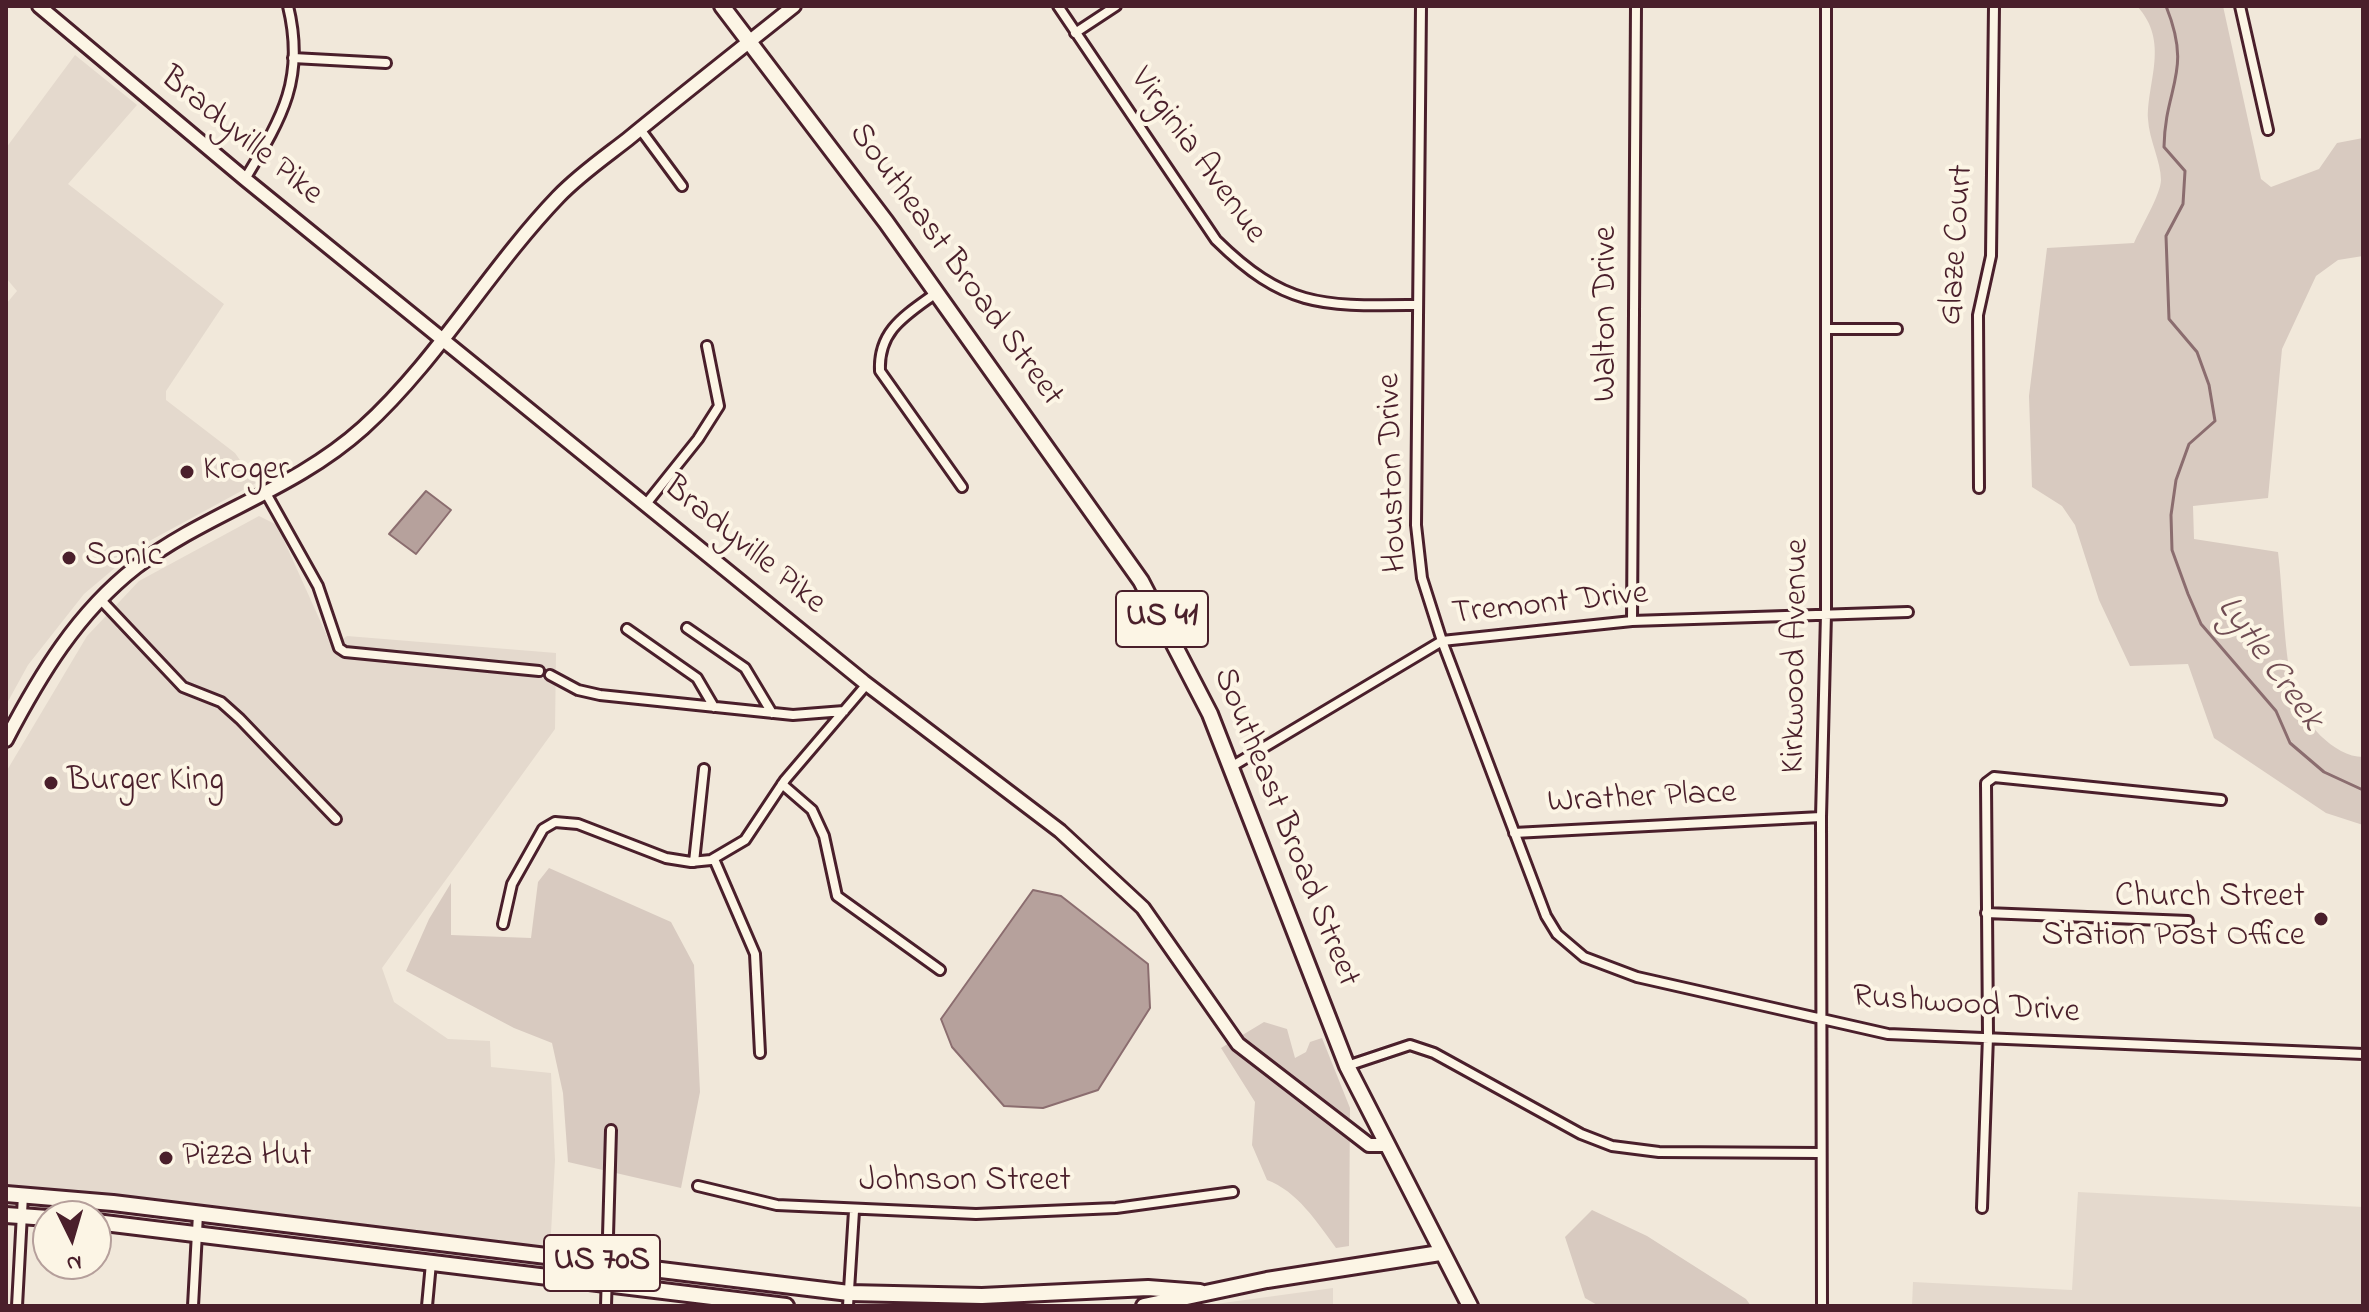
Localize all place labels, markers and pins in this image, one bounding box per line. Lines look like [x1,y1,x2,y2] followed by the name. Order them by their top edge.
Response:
[203,452,289,492] place label: Kroger
[178,463,196,481] marker: Kroger
[85,538,162,578] place label: Sonic
[60,549,78,567] marker: Sonic
[67,763,224,803] place label: Burger King
[42,774,60,792] marker: Burger King
[2042,879,2305,958] place label: Church Street Station Post Office
[2312,910,2330,928] marker: Church Street Station Post Office
[182,1138,312,1178] place label: Pizza Hut
[157,1149,175,1167] marker: Pizza Hut

